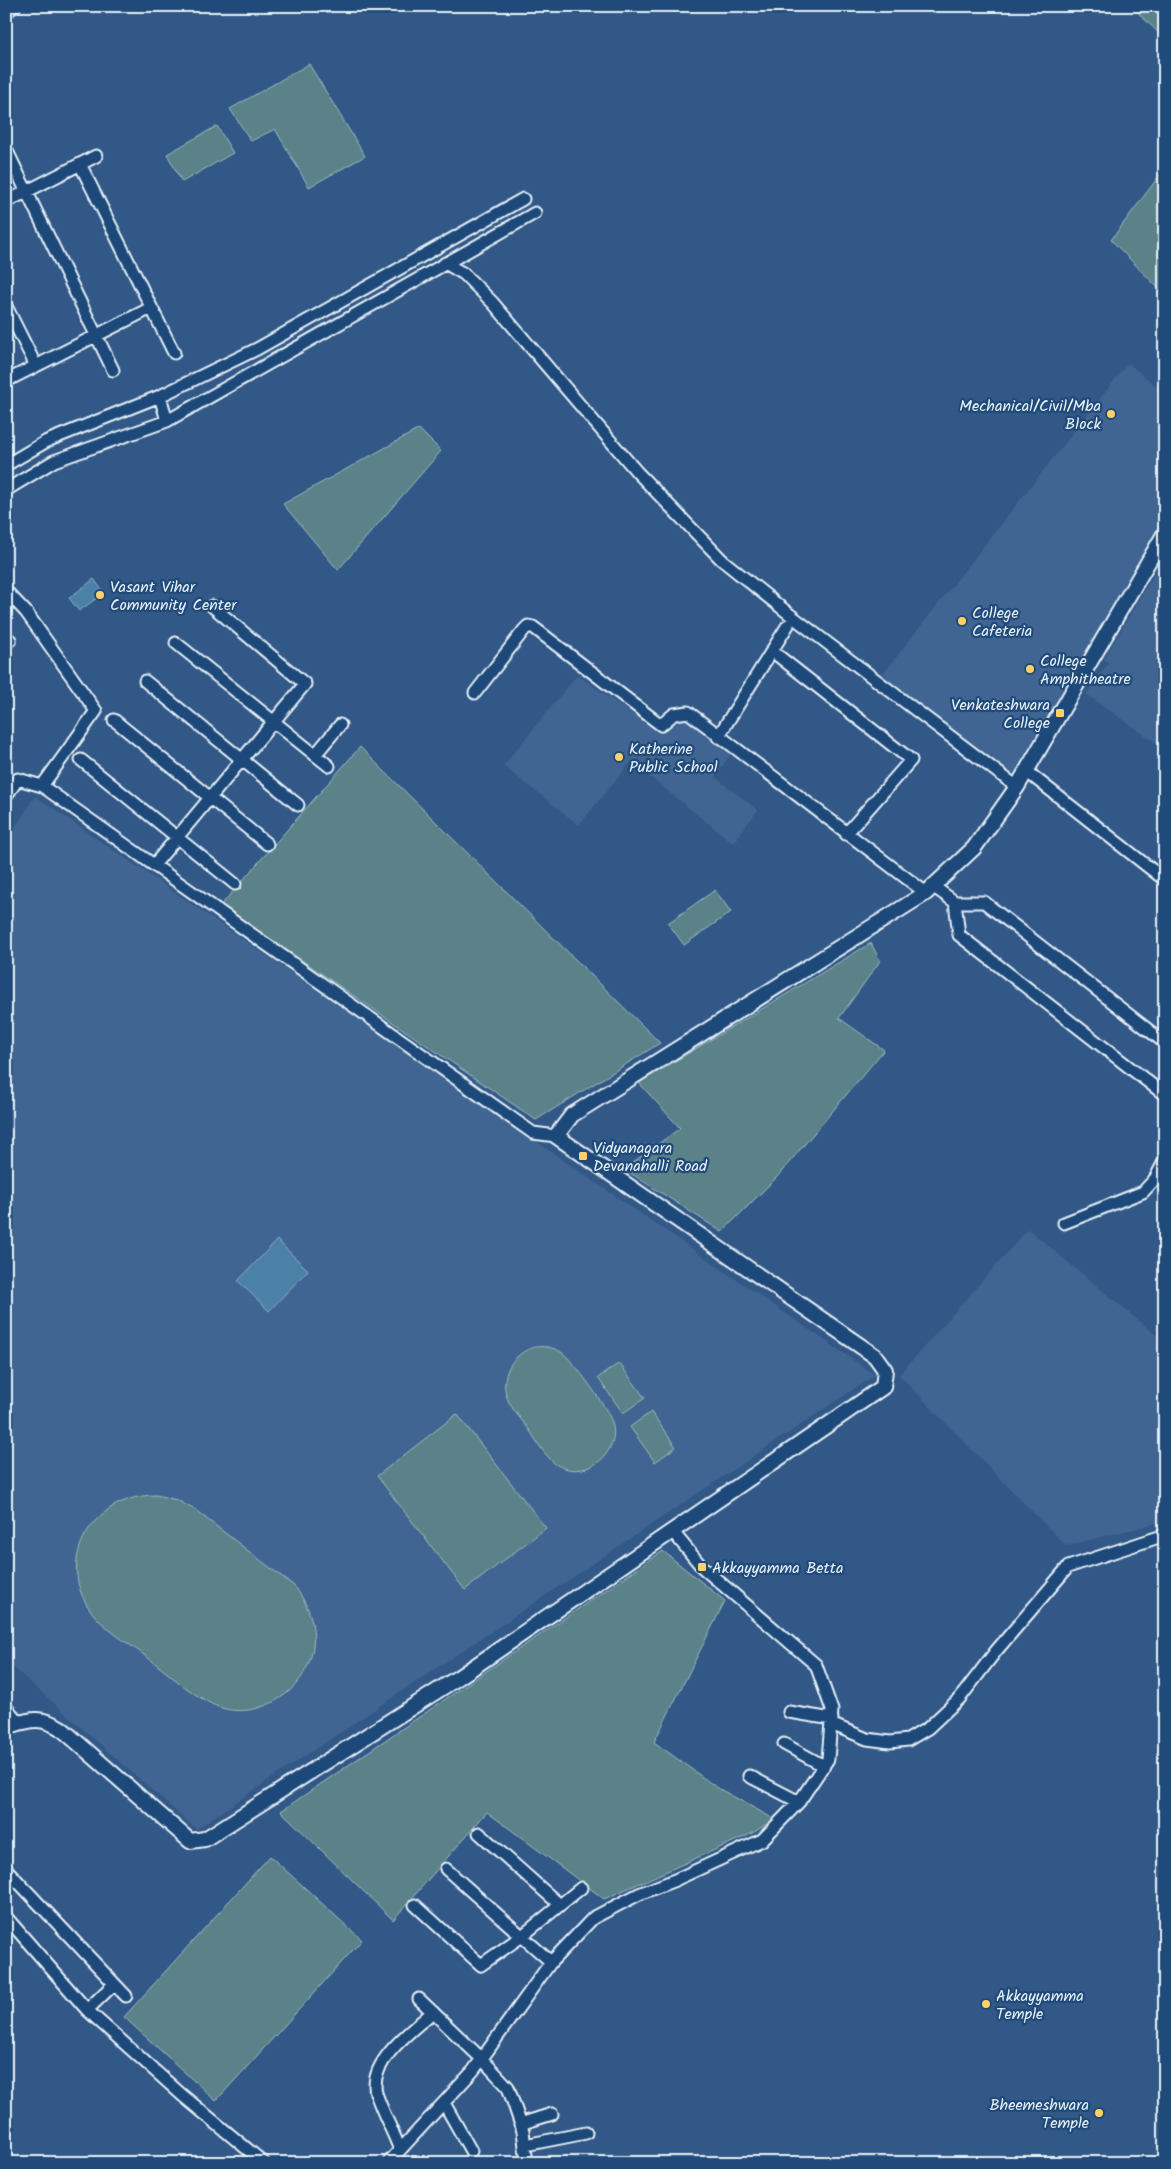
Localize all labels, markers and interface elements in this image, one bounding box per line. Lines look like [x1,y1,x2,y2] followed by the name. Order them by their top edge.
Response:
[959,394,1101,437] place label: Mechanical/Civil/Mba Block
[1105,408,1117,420] marker: Mechanical/Civil/Mba Block
[110,575,238,618] place label: Vasant Vihar Community Center
[94,589,106,601] marker: Vasant Vihar Community Center
[972,601,1032,644] place label: College Cafeteria
[956,615,968,627] marker: College Cafeteria
[1040,649,1131,692] place label: College Amphitheatre
[1024,663,1036,675] marker: College Amphitheatre
[951,693,1050,736] place label: Venkateshwara College
[1054,707,1066,719] marker: Venkateshwara College
[629,737,718,780] place label: Katherine Public School
[613,751,625,763] marker: Katherine Public School
[593,1136,708,1179] place label: Vidyanagara Devanahalli Road
[577,1150,589,1162] marker: Vidyanagara Devanahalli Road
[712,1556,843,1581] place label: Akkayyamma Betta
[696,1561,708,1573] marker: Akkayyamma Betta
[996,1984,1084,2027] place label: Akkayyamma Temple
[980,1998,992,2010] marker: Akkayyamma Temple
[989,2093,1089,2136] place label: Bheemeshwara Temple
[1093,2107,1105,2119] marker: Bheemeshwara Temple

